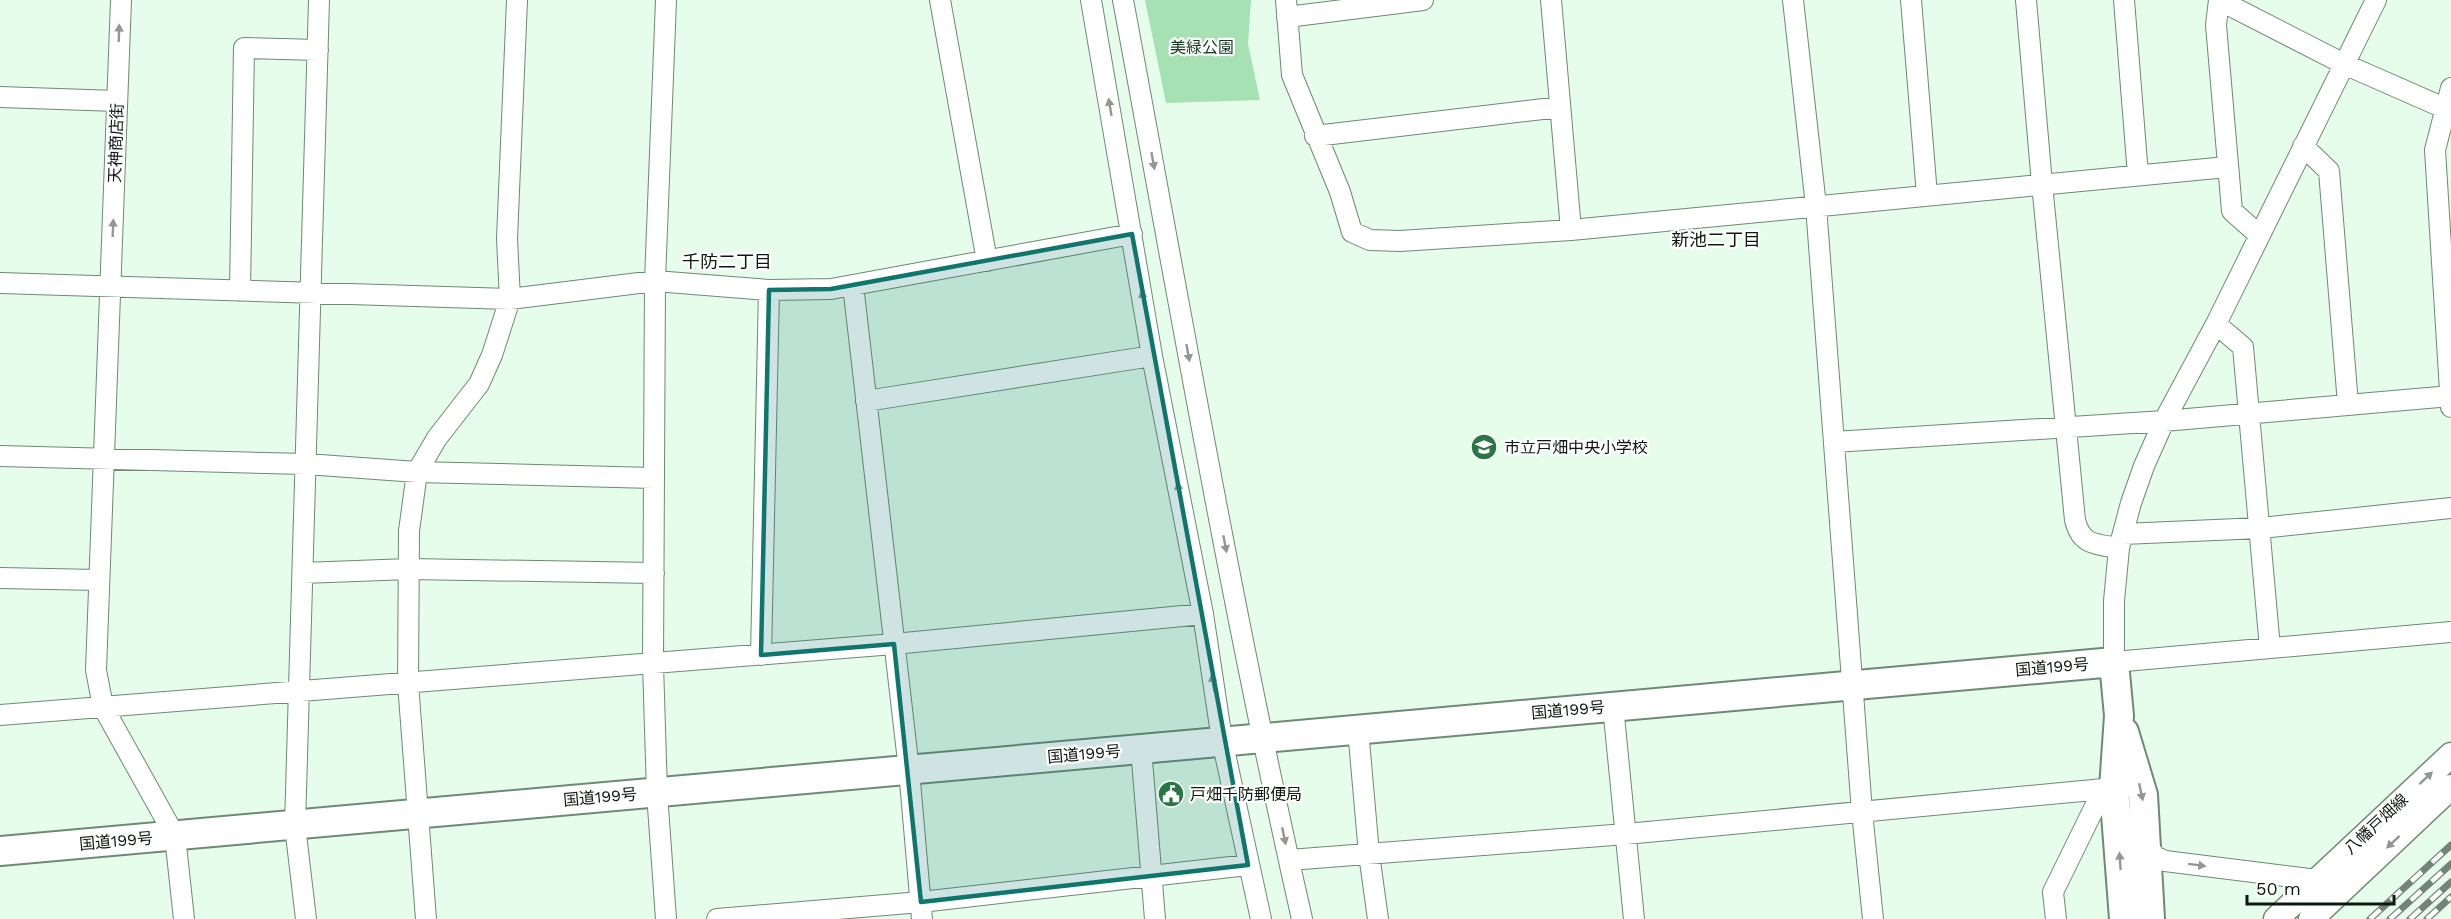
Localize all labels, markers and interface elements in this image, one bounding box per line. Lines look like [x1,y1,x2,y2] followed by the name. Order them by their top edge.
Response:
[115,24,124,43] one-way arrow
[1170,38,1234,57] park label: 美緑公園
[1105,97,1114,116] one-way arrow
[105,103,127,183] street label: 天神商店街
[1149,151,1158,170] one-way arrow
[108,219,118,238] one-way arrow
[1671,229,1761,250] district label: 新池二丁目
[682,251,772,272] district label: 千防二丁目
[1138,290,1147,309] one-way arrow
[1184,343,1193,362] one-way arrow
[1469,432,1499,462] school or university icon: 市立戸畑中央小学校
[1504,438,1648,457] place label: 市立戸畑中央小学校
[1174,481,1183,500] one-way arrow
[1221,535,1231,553] one-way arrow
[2014,654,2090,680] street label: 国道199号
[1209,673,1218,692] one-way arrow
[1530,697,1606,723] street label: 国道199号
[1046,741,1122,767] street label: 国道199号
[2418,772,2432,786] one-way arrow
[1156,779,1186,809] public building icon: 戸畑千防郵便局
[2137,783,2146,802] one-way arrow
[562,784,638,810] street label: 国道199号
[1190,785,1302,804] place label: 戸畑千防郵便局
[2340,790,2412,858] street label: 八幡戸畑線
[1280,827,1289,846] one-way arrow
[78,828,154,854] street label: 国道199号
[2386,835,2401,848] one-way arrow
[2115,851,2124,870] one-way arrow
[2188,860,2207,870] one-way arrow
[2247,868,2394,906] scale bar
[2256,878,2301,899] text: 50 m

